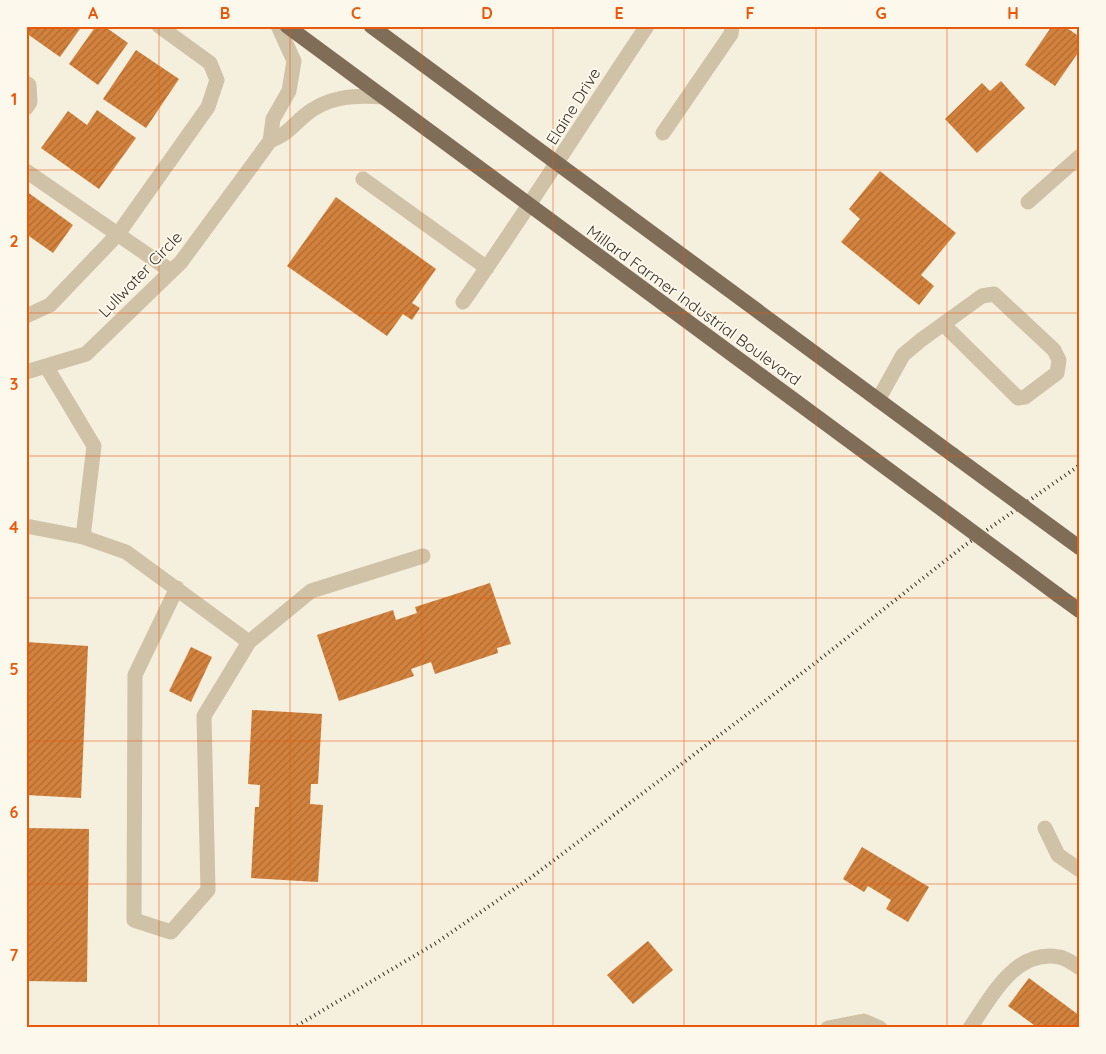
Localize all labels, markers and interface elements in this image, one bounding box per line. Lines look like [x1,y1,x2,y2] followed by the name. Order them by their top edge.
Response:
[88,3,99,23] text: A
[220,3,230,23] text: B
[351,3,361,23] text: C
[481,3,493,23] text: D
[614,3,624,23] text: E
[746,3,755,23] text: F
[875,3,887,23] text: G
[1007,3,1019,23] text: H
[541,64,605,148] street label: Elaine Drive
[11,89,17,109] text: 1
[583,220,805,390] street label: Millard Farmer Industrial Boulevard
[94,227,186,321] street label: Lullwater Circle
[9,231,19,251] text: 2
[10,374,18,394] text: 3
[9,517,19,537] text: 4
[9,659,19,679] text: 5
[10,802,19,822] text: 6
[10,945,19,965] text: 7

